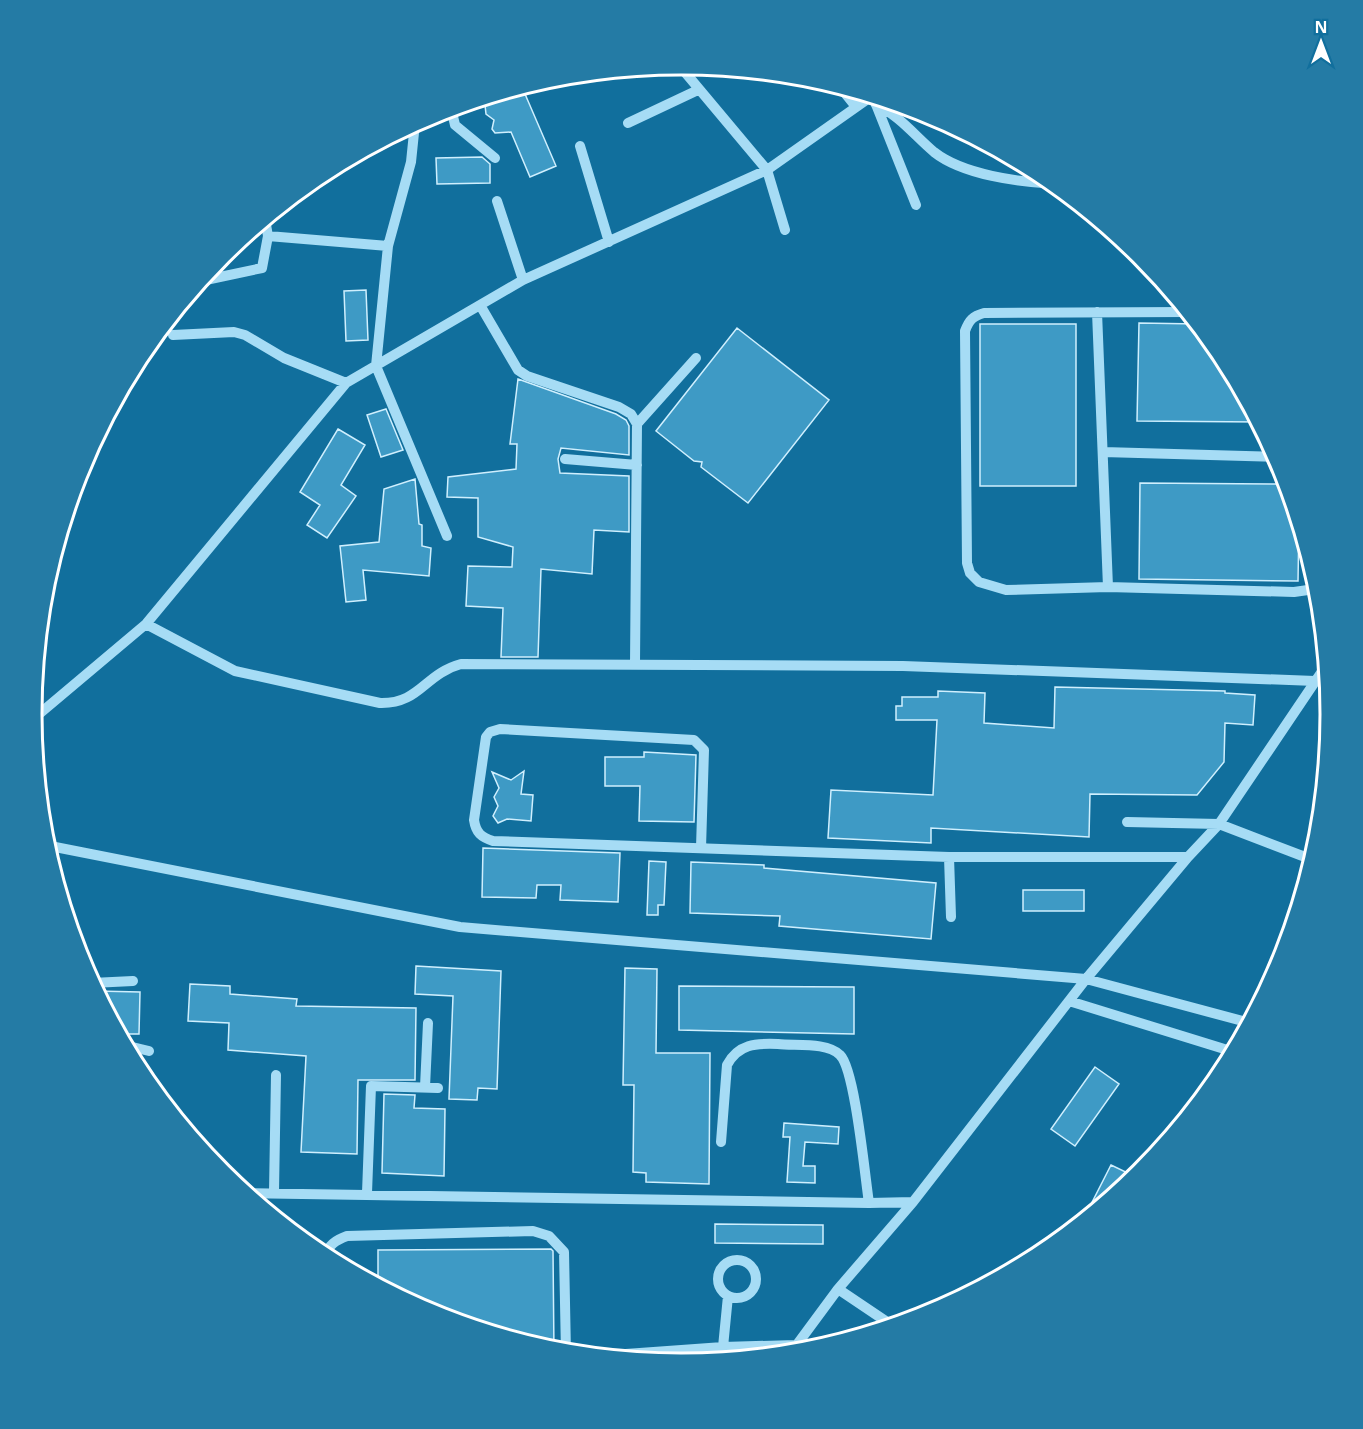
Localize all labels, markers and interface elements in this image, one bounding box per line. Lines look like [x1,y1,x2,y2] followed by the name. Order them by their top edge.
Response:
[1291,12,1351,72] north arrow
[1314,16,1328,38] text: N

